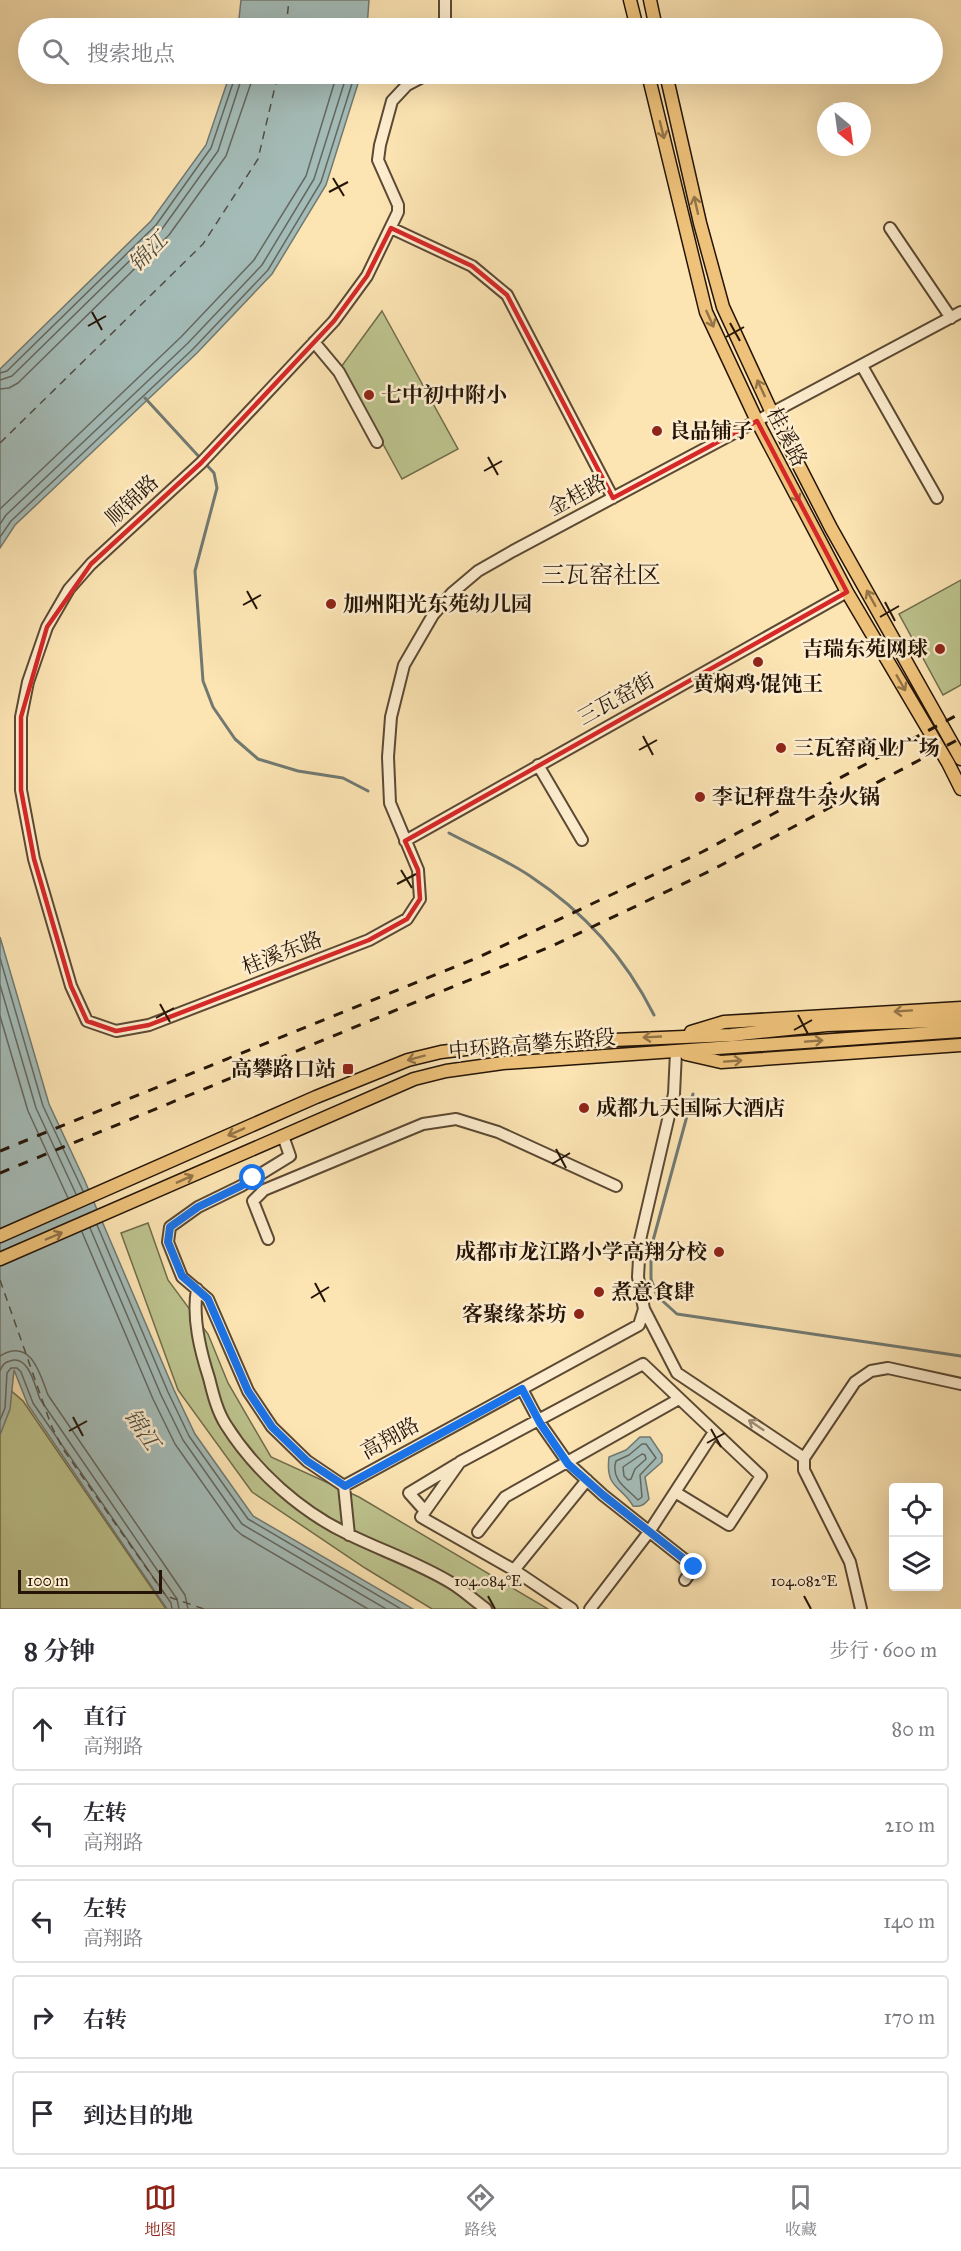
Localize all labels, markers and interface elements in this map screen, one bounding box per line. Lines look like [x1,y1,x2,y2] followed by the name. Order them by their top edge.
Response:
[18,18,943,84] search box
[39,35,72,68] icon: search
[87,40,175,67] text: 搜索地点
[817,102,871,156] north arrow
[657,121,669,140] one-way arrow
[690,196,701,216] one-way arrow
[123,225,175,277] water label: 锦江
[705,310,716,328] one-way arrow
[755,380,766,398] one-way arrow
[381,382,507,408] place label: 七中初中附小
[362,388,376,402] marker: 七中初中附小
[761,403,813,471] street label: 桂溪路
[669,418,753,444] place label: 良品铺子
[650,424,664,438] marker: 良品铺子
[100,469,164,531] street label: 顺锦路
[543,469,611,521] street label: 金桂路
[790,485,802,503] one-way arrow
[541,560,661,590] district label: 三瓦窑社区
[864,590,876,607] one-way arrow
[343,591,532,617] place label: 加州阳光东苑幼儿园
[324,597,338,611] marker: 加州阳光东苑幼儿园
[802,636,928,662] place label: 吉瑞东苑网球
[933,642,947,656] marker: 吉瑞东苑网球
[751,655,765,669] marker: 黄焖鸡·馄饨王
[573,667,659,731] street label: 三瓦窑街
[693,671,823,697] place label: 黄焖鸡·馄饨王
[895,674,907,691] one-way arrow
[793,735,940,761] place label: 三瓦窑商业广场
[774,741,788,755] marker: 三瓦窑商业广场
[712,784,880,810] place label: 李记秤盘牛杂火锅
[693,790,707,804] marker: 李记秤盘牛杂火锅
[238,926,326,980] street label: 桂溪东路
[893,1006,913,1017] one-way arrow
[447,1024,617,1064] street label: 中环路高攀东路段
[642,1032,662,1043] one-way arrow
[804,1035,824,1046] one-way arrow
[407,1053,426,1065] one-way arrow
[723,1055,743,1066] one-way arrow
[231,1056,336,1082] place label: 高攀路口站
[341,1062,355,1076] marker: 高攀路口站
[596,1095,785,1121] place label: 成都九天国际大酒店
[577,1101,591,1115] marker: 成都九天国际大酒店
[227,1128,245,1139] one-way arrow
[239,1164,265,1190] route start
[176,1172,194,1184] one-way arrow
[44,1230,62,1241] one-way arrow
[455,1239,707,1265] place label: 成都市龙江路小学高翔分校
[712,1245,726,1259] marker: 成都市龙江路小学高翔分校
[611,1279,695,1305] place label: 煮意食肆
[592,1285,606,1299] marker: 煮意食肆
[462,1301,567,1327] place label: 客聚缘茶坊
[572,1307,586,1321] marker: 客聚缘茶坊
[119,1403,167,1457] water label: 锦江
[356,1411,424,1465] street label: 高翔路
[748,1419,764,1431] one-way arrow
[889,1483,943,1591] map controls
[889,1483,943,1537] button: locate
[889,1537,943,1591] button: layers
[680,1553,706,1579] route end
[18,1567,162,1594] scale bar
[27,1571,69,1590] text: 100 m
[454,1572,522,1590] text: 104.084°E
[771,1572,838,1590] text: 104.082°E
[24,1635,95,1667] text: 8 分钟
[829,1638,937,1662] text: 步行 · 600 m
[83,1703,127,1730] text: 直行
[26,1713,59,1746] icon: ahead
[892,1717,935,1741] text: 80 m
[83,1734,143,1758] text: 高翔路
[83,1799,127,1826] text: 左转
[26,1809,59,1842] icon: left
[885,1813,935,1837] text: 210 m
[83,1830,143,1854] text: 高翔路
[83,1895,127,1922] text: 左转
[26,1905,59,1938] icon: left
[883,1909,935,1933] text: 140 m
[83,1926,143,1950] text: 高翔路
[26,2001,59,2034] icon: right
[884,2005,935,2029] text: 170 m
[83,2006,127,2033] text: 右转
[26,2097,59,2130] icon: arrive
[83,2102,193,2129] text: 到达目的地
[144,2181,177,2240] tab: 地图
[464,2181,497,2240] tab: 路线
[784,2181,817,2240] tab: 收藏

